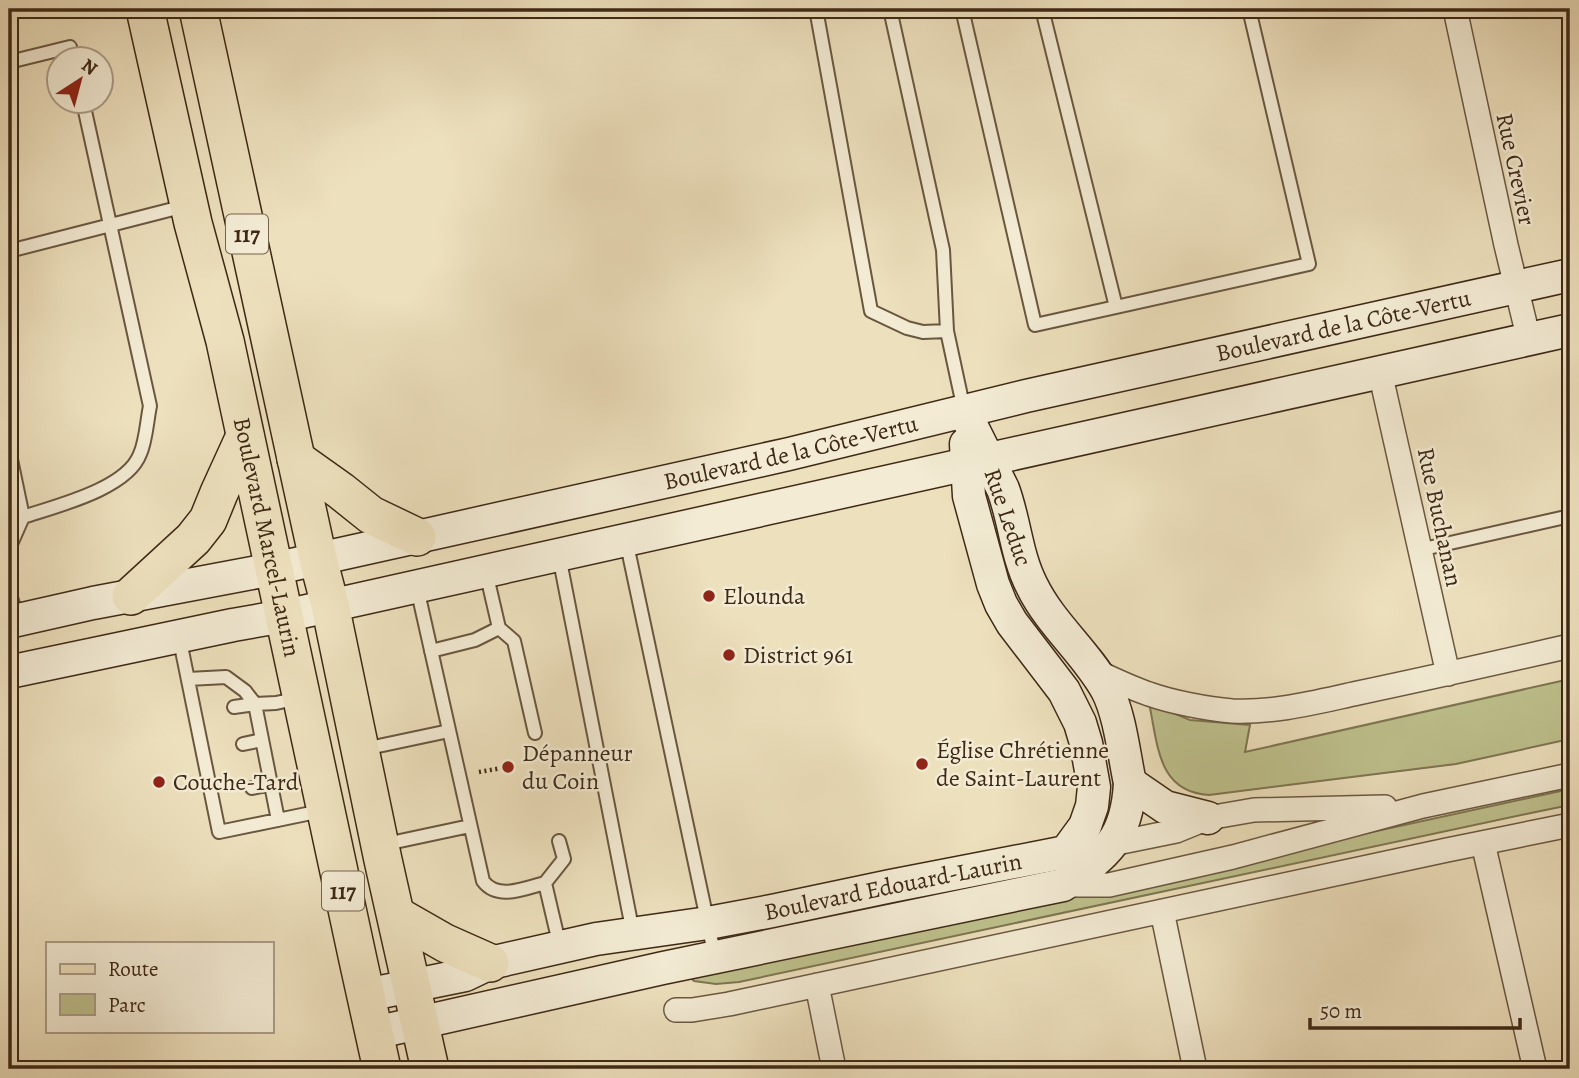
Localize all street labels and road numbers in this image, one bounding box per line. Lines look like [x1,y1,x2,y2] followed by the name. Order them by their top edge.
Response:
[1488,110,1544,228] street label: Rue Crevier
[226,215,268,254] road number: 117
[1213,282,1474,369] street label: Boulevard de la Côte-Vertu
[661,407,921,497] street label: Boulevard de la Côte-Vertu
[226,414,308,660] street label: Boulevard Marcel-Laurin
[1410,445,1470,589] street label: Rue Buchanan
[976,464,1040,570] street label: Rue Leduc
[761,845,1024,928] street label: Boulevard Edouard-Laurin
[322,872,364,911] road number: 117

